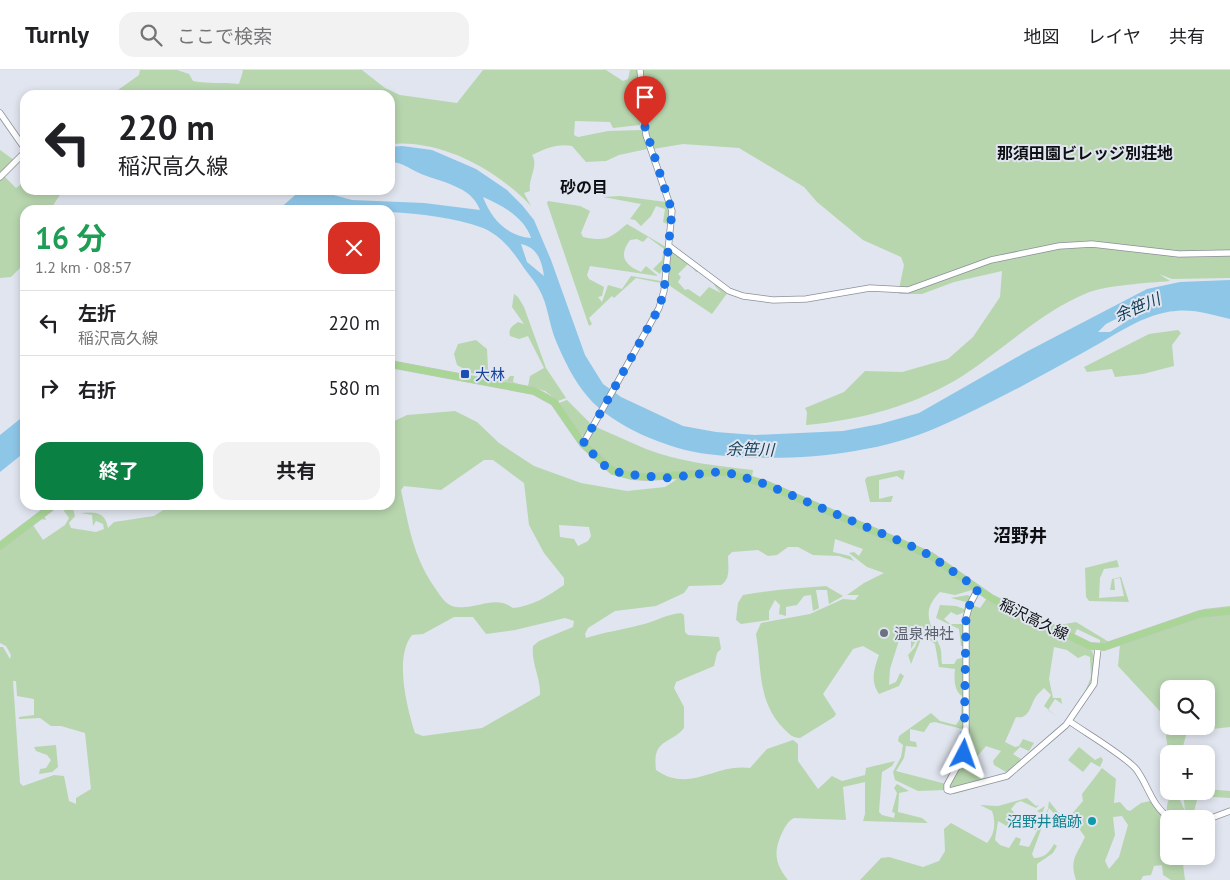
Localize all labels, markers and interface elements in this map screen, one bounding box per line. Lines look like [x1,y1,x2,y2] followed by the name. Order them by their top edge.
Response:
[119,12,469,57] search box
[25,19,89,50] text: Turnly
[137,21,165,49] icon: search
[177,24,272,48] text: ここで検索
[1024,25,1060,48] text: 地図
[1088,25,1141,48] text: レイヤ
[1169,25,1205,48] text: 共有
[624,76,666,127] pin
[631,83,659,111] icon: arrive
[118,104,215,150] text: 220 m
[35,110,100,175] icon: left
[997,143,1173,163] district label: 那須田園ビレッジ別荘地
[118,152,228,180] text: 稲沢高久線
[560,177,608,197] district label: 砂の目
[35,218,107,257] text: 16 分
[328,222,380,274] button: close
[35,257,132,277] text: 1.2 km · 08:57
[1111,288,1165,326] water label: 余笹川
[78,301,116,325] text: 左折
[35,309,63,337] icon: left
[328,311,380,335] text: 220 m
[78,328,158,348] text: 稲沢高久線
[475,365,505,384] place label: 大林
[459,368,471,380] marker: 大林
[35,374,63,402] icon: right
[328,376,380,400] text: 580 m
[78,378,116,402] text: 右折
[726,439,776,459] water label: 余笹川
[35,442,203,500] button: 終了
[213,442,380,500] button: 共有
[993,524,1047,547] district label: 沼野井
[996,594,1072,644] street label: 稲沢高久線
[894,624,954,643] place label: 温泉神社
[878,627,890,639] marker: 温泉神社
[1160,680,1215,865] map controls
[1160,680,1215,735] button: search
[937,727,989,779] position arrow
[1160,745,1215,800] button: +
[1160,810,1215,865] button: −
[1007,812,1082,831] place label: 沼野井館跡
[1086,815,1098,827] marker: 沼野井館跡

